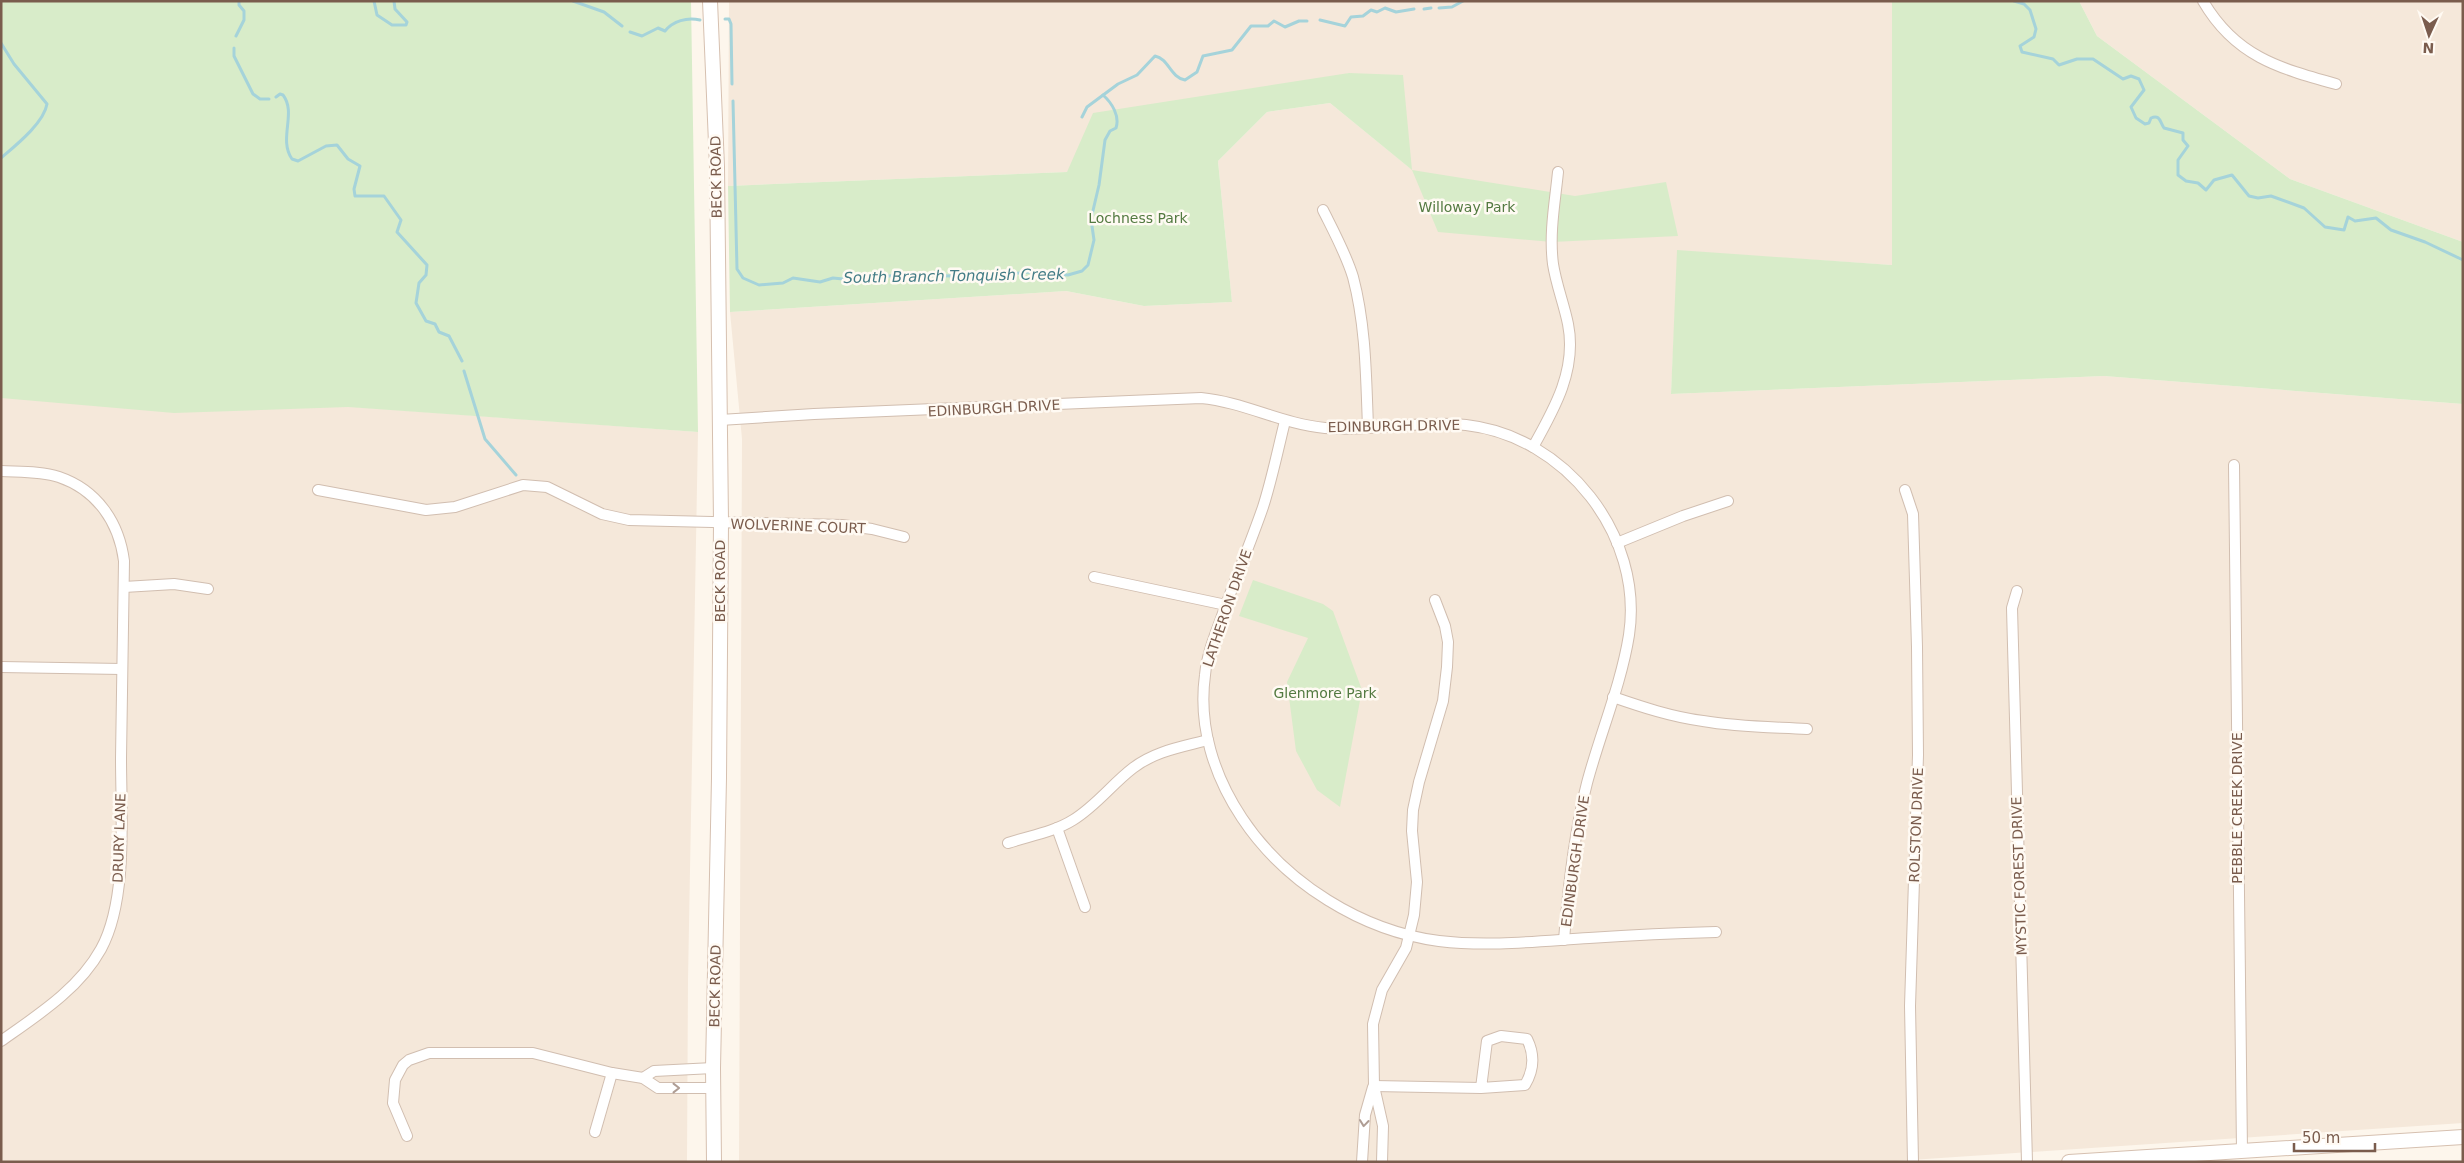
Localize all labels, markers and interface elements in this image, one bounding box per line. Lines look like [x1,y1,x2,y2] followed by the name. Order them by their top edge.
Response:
[2404,10,2454,60] north arrow
[2422,40,2435,56] text: N
[707,136,725,218] street label: BECK ROAD
[1419,199,1516,215] park label: Willoway Park
[1088,210,1189,226] park label: Lochness Park
[843,265,1066,287] water label: South Branch Tonquish Creek
[927,397,1061,419] street label: EDINBURGH DRIVE
[1328,417,1460,435] street label: EDINBURGH DRIVE
[730,516,866,536] street label: WOLVERINE COURT
[712,540,728,622] street label: BECK ROAD
[1199,547,1255,669] street label: LATHERON DRIVE
[1273,685,1377,701] park label: Glenmore Park
[2229,732,2245,884] street label: PEBBLE CREEK DRIVE
[1906,767,1926,883] street label: ROLSTON DRIVE
[109,793,129,883] street label: DRURY LANE
[1558,794,1592,928] street label: EDINBURGH DRIVE
[2008,796,2030,956] street label: MYSTIC FOREST DRIVE
[706,945,724,1027] street label: BECK ROAD
[673,1083,681,1093] one-way arrow
[1359,1120,1370,1128] one-way arrow
[2294,1120,2375,1152] scale bar
[2302,1129,2340,1147] text: 50 m

